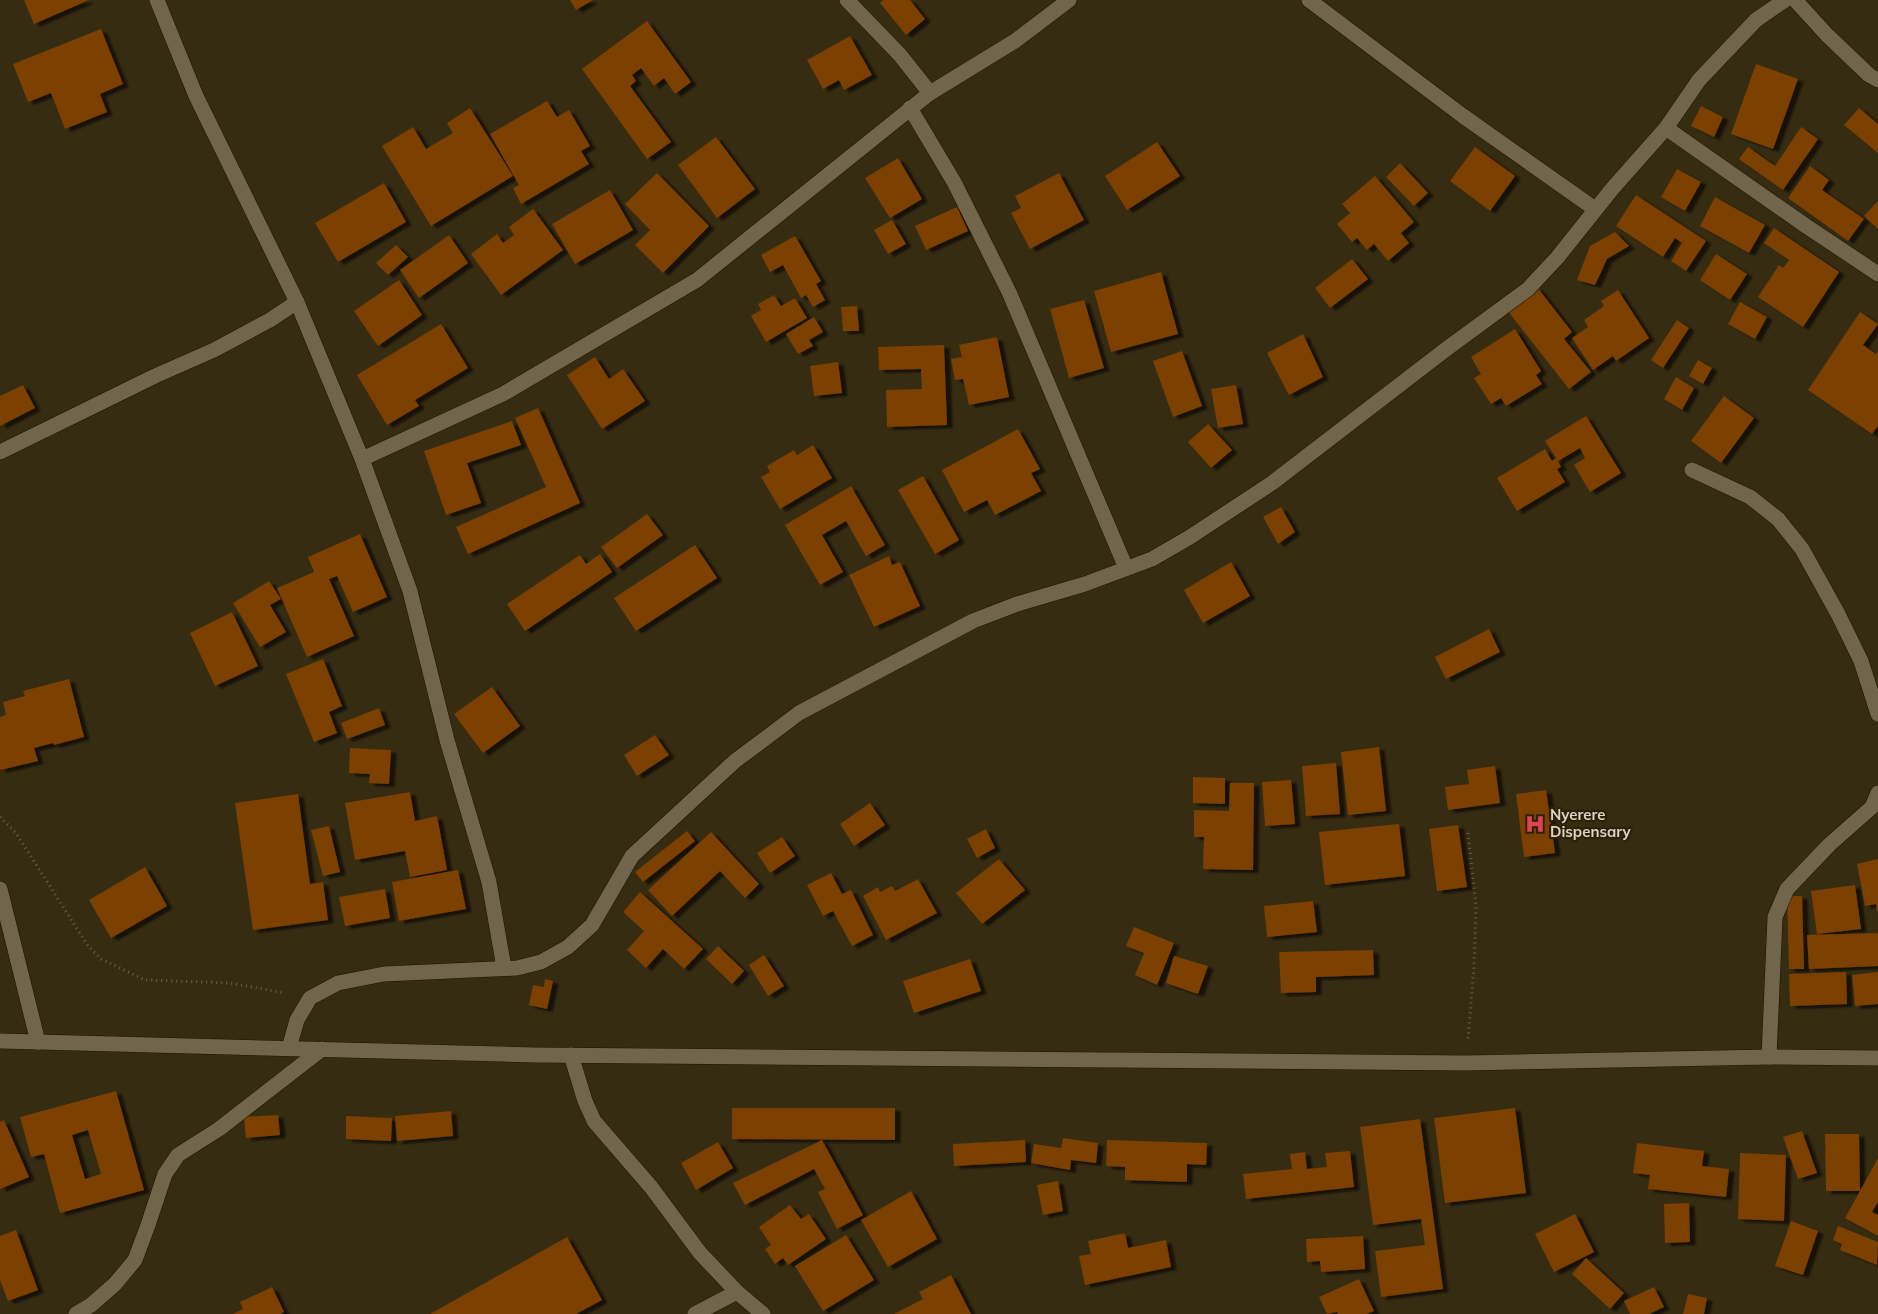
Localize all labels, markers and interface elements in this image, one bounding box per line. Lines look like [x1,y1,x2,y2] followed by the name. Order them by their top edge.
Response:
[1550,805,1632,841] place label: Nyerere Dispensary
[1524,813,1546,835] hospital icon: Nyerere Dispensary

